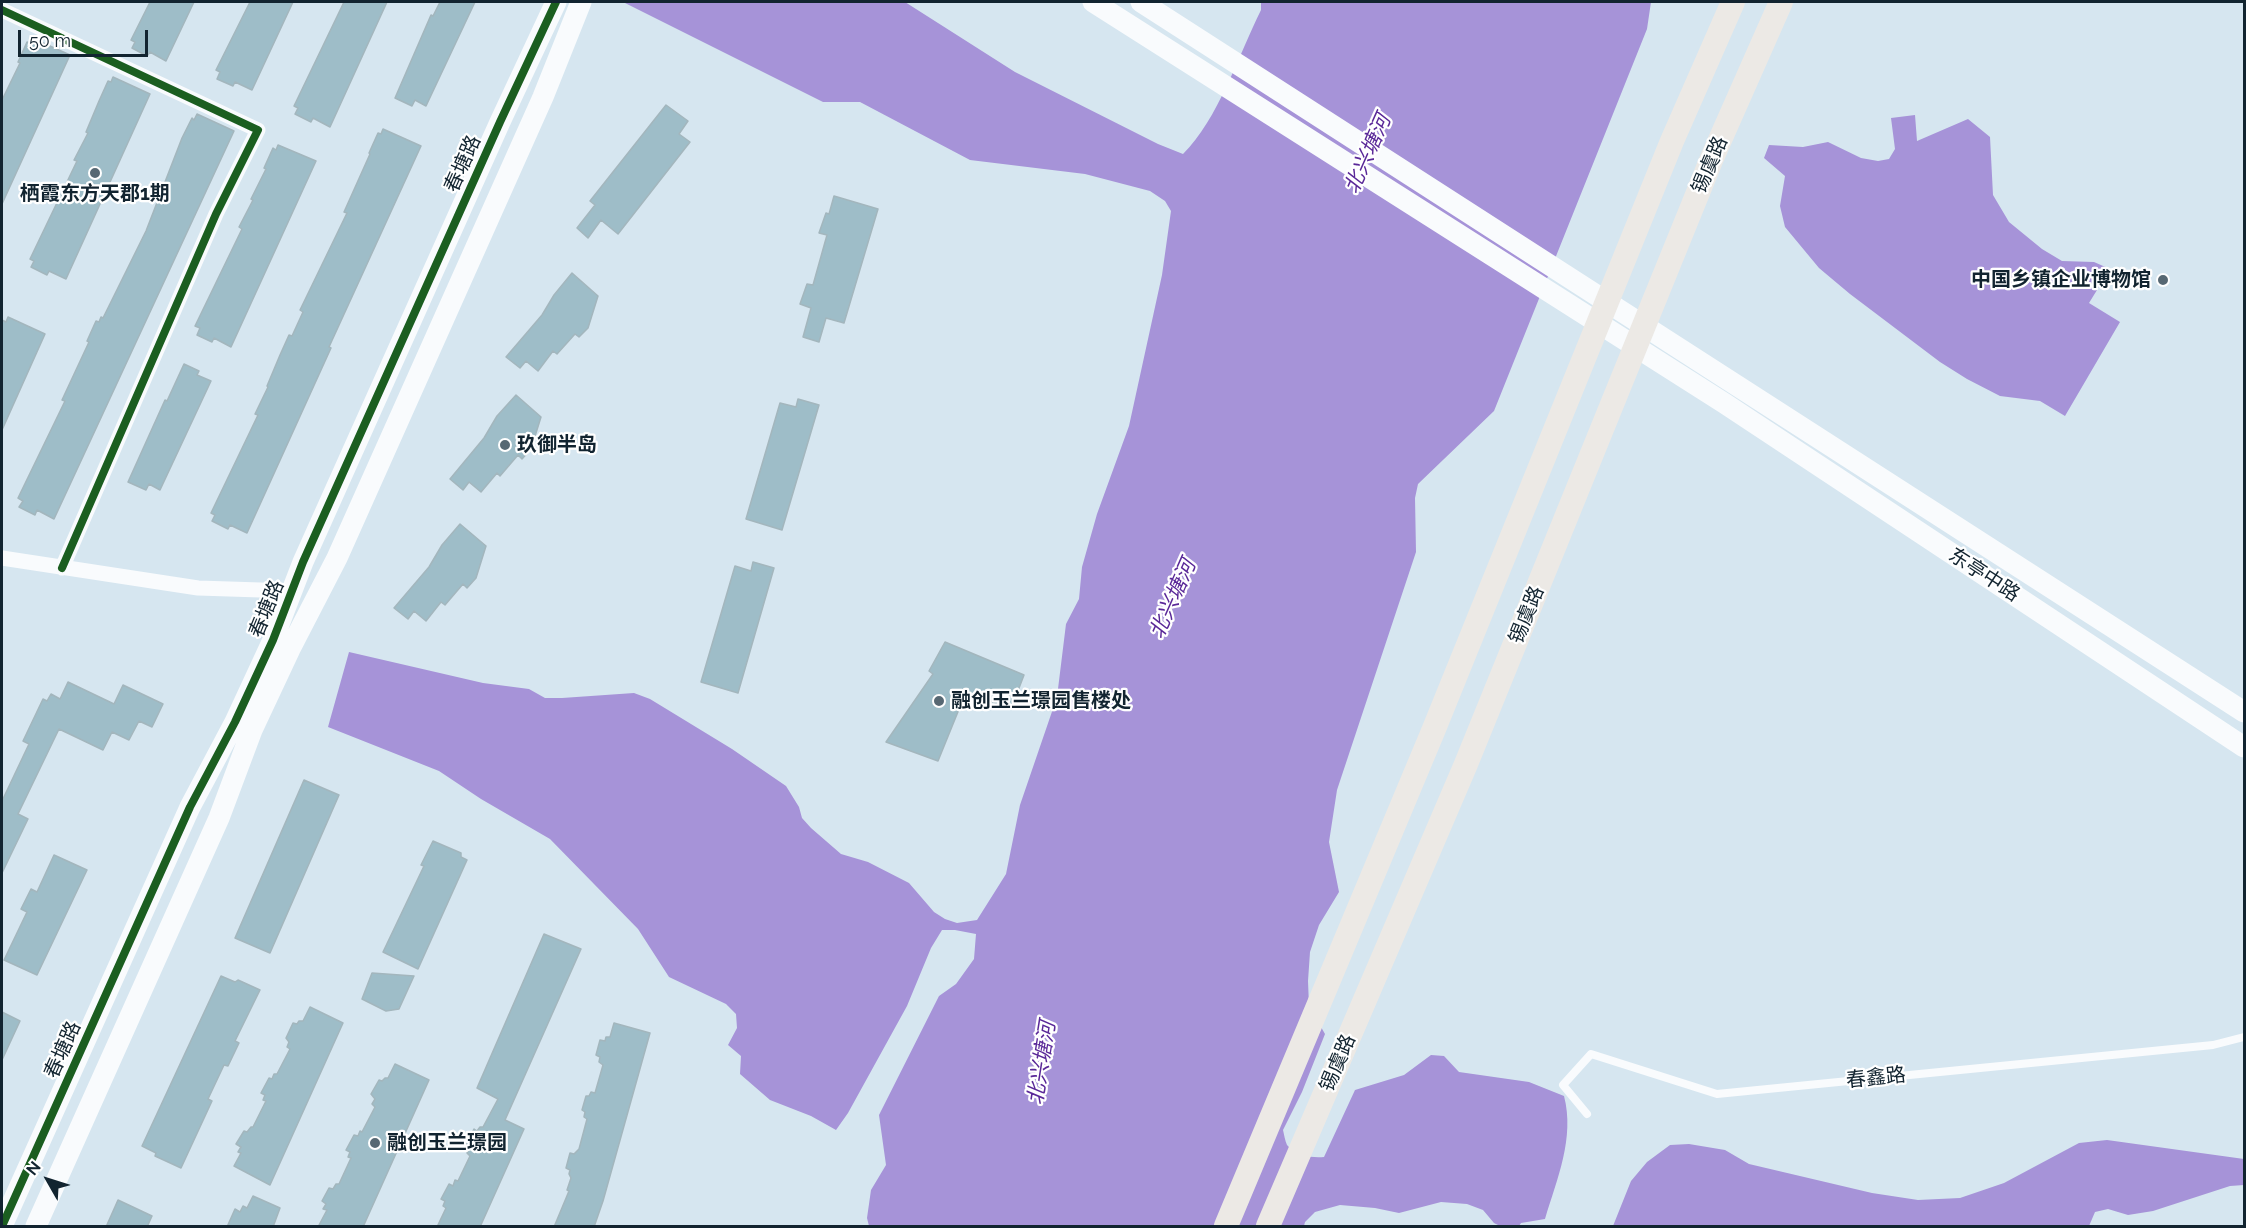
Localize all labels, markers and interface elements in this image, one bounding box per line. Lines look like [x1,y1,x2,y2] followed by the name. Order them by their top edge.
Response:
[21,18,152,56] scale bar
[29,30,71,51] text: 50 m
[1339,111,1397,197] water label: 北兴塘河
[440,132,486,196] street label: 春塘路
[1687,133,1733,197] street label: 锡虞路
[88,166,102,180] marker: 栖霞东方天郡1期
[20,182,170,206] place label: 栖霞东方天郡1期
[1971,268,2151,292] place label: 中国乡镇企业博物馆
[2156,273,2170,287] marker: 中国乡镇企业博物馆
[517,433,597,457] place label: 玖御半岛
[498,438,512,452] marker: 玖御半岛
[1944,543,2024,607] street label: 东亭中路
[1144,556,1202,642] water label: 北兴塘河
[245,577,289,641] street label: 春塘路
[1505,583,1549,647] street label: 锡虞路
[951,689,1131,713] place label: 融创玉兰璟园售楼处
[932,694,946,708] marker: 融创玉兰璟园售楼处
[40,1018,86,1082] street label: 春塘路
[1023,1020,1061,1106] water label: 北兴塘河
[1315,1031,1361,1095] street label: 锡虞路
[1845,1063,1907,1093] street label: 春鑫路
[387,1131,507,1155] place label: 融创玉兰璟园
[368,1136,382,1150] marker: 融创玉兰璟园
[18,1150,78,1210] north arrow
[22,1158,45,1179] text: N

